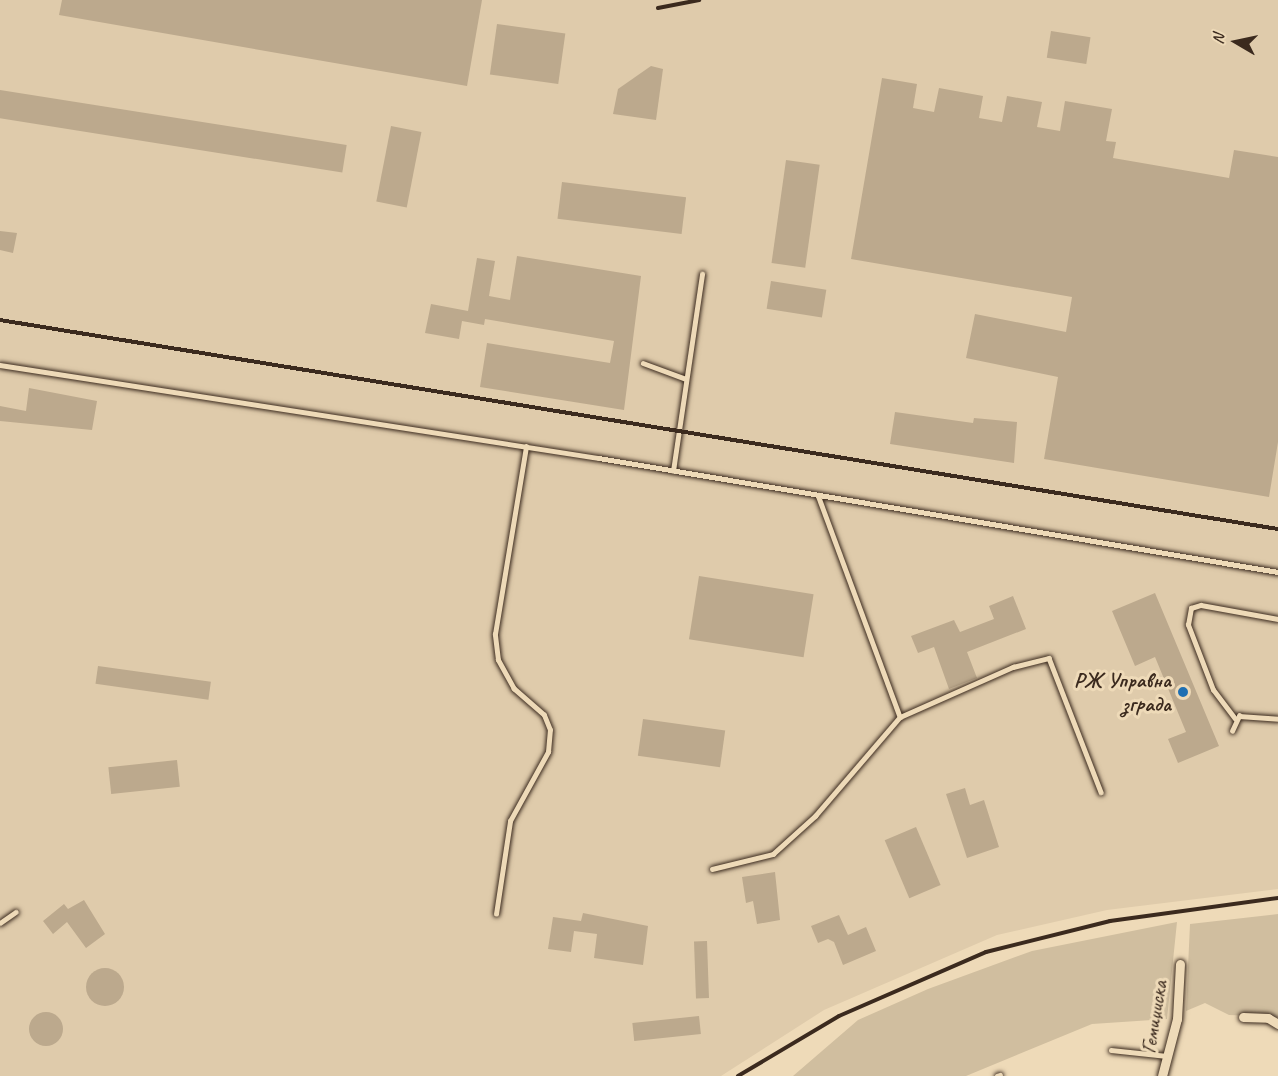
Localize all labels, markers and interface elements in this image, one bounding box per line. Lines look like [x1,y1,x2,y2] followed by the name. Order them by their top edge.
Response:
[1206,12,1266,72] north arrow
[1208,33,1229,46] text: N
[1074,667,1171,717] place label: РЖ Управна зграда
[1176,685,1190,699] marker: РЖ Управна зграда
[1136,979,1172,1055] street label: Гемиџиска

